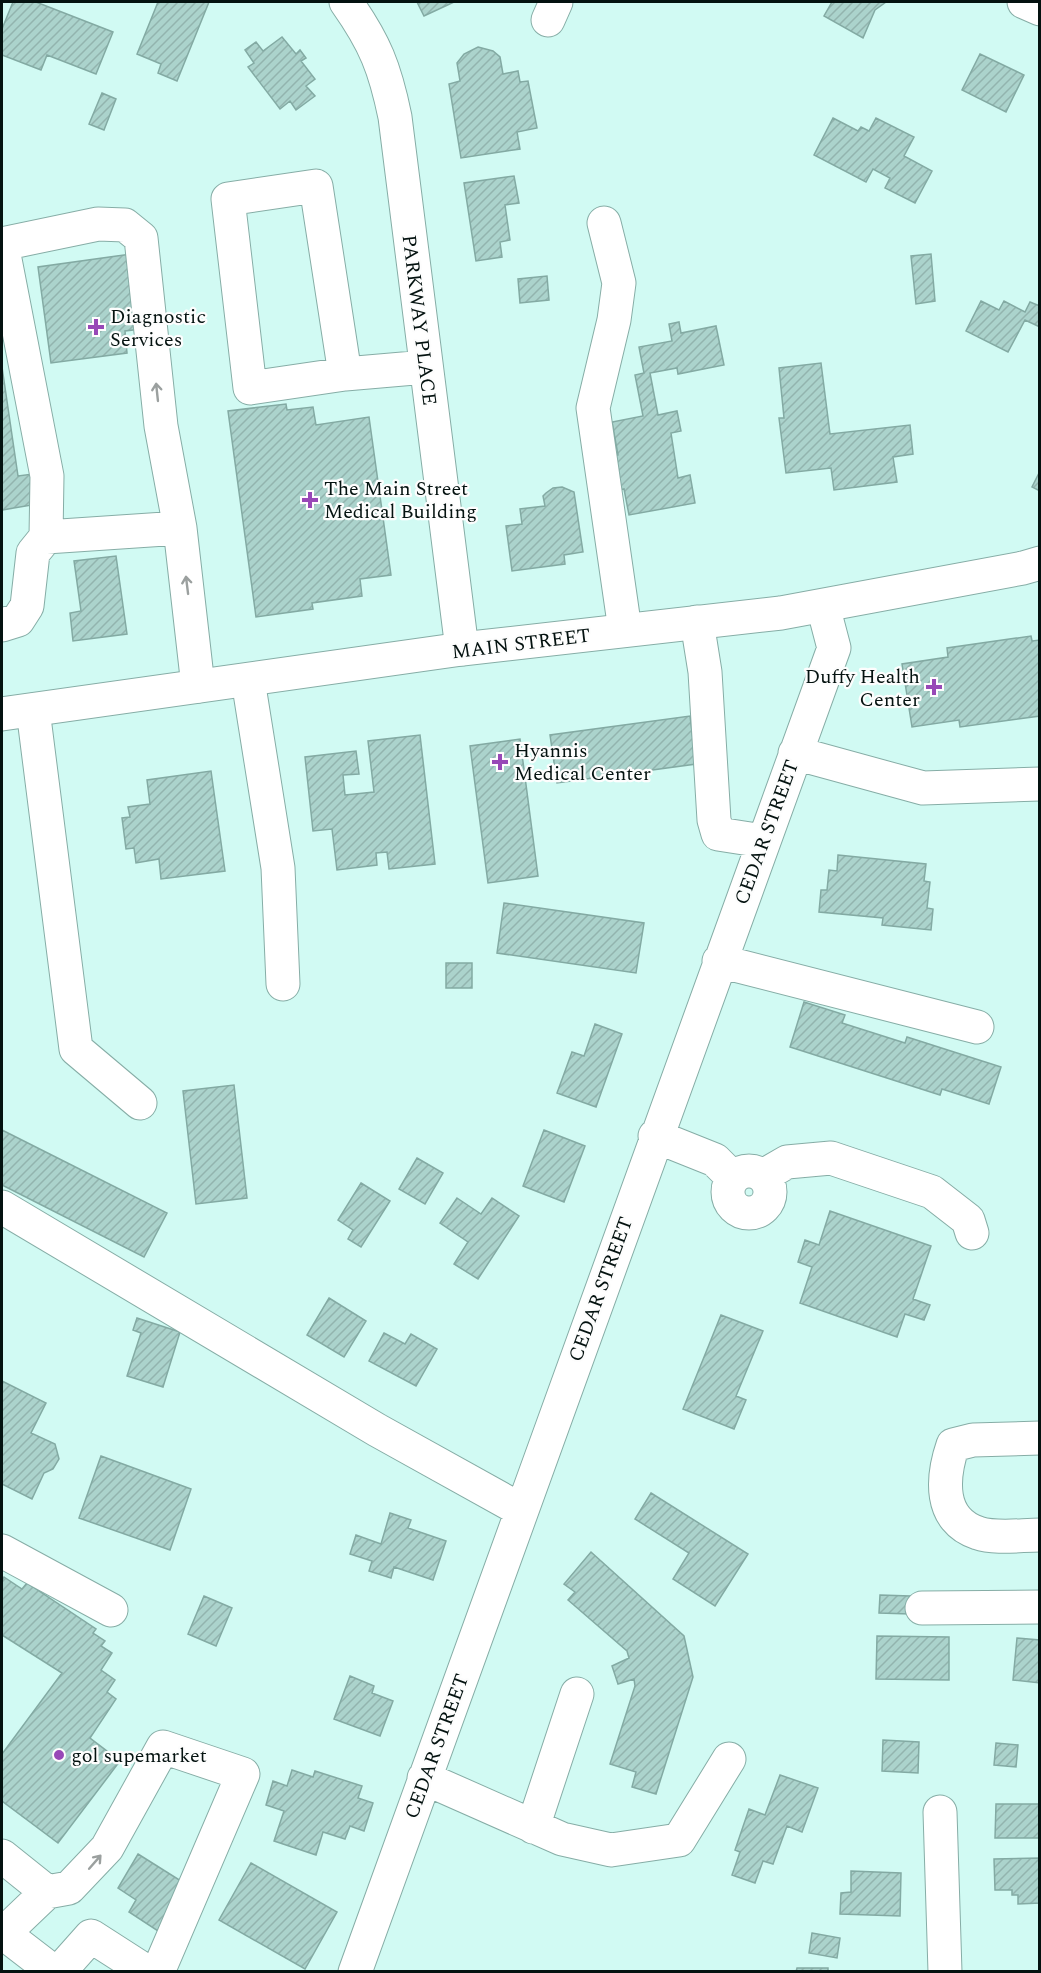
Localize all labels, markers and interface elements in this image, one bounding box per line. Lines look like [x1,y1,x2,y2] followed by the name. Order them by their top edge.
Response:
[394,233,444,407] street label: PARKWAY PLACE
[110,302,206,355] place label: Diagnostic Services
[87,318,105,336] marker: Diagnostic Services
[151,383,162,403] one-way arrow
[324,474,477,527] place label: The Main Street Medical Building
[301,491,319,509] marker: The Main Street Medical Building
[181,575,192,595] one-way arrow
[450,621,592,667] street label: MAIN STREET
[805,662,920,715] place label: Duffy Health Center
[925,678,943,696] marker: Duffy Health Center
[514,736,651,789] place label: Hyannis Medical Center
[491,753,509,771] marker: Hyannis Medical Center
[727,756,807,909] street label: CEDAR STREET
[561,1213,641,1366] street label: CEDAR STREET
[397,1670,477,1823] street label: CEDAR STREET
[71,1741,207,1771] place label: gol supemarket
[52,1748,66,1762] marker: gol supemarket
[88,1855,102,1870] one-way arrow

